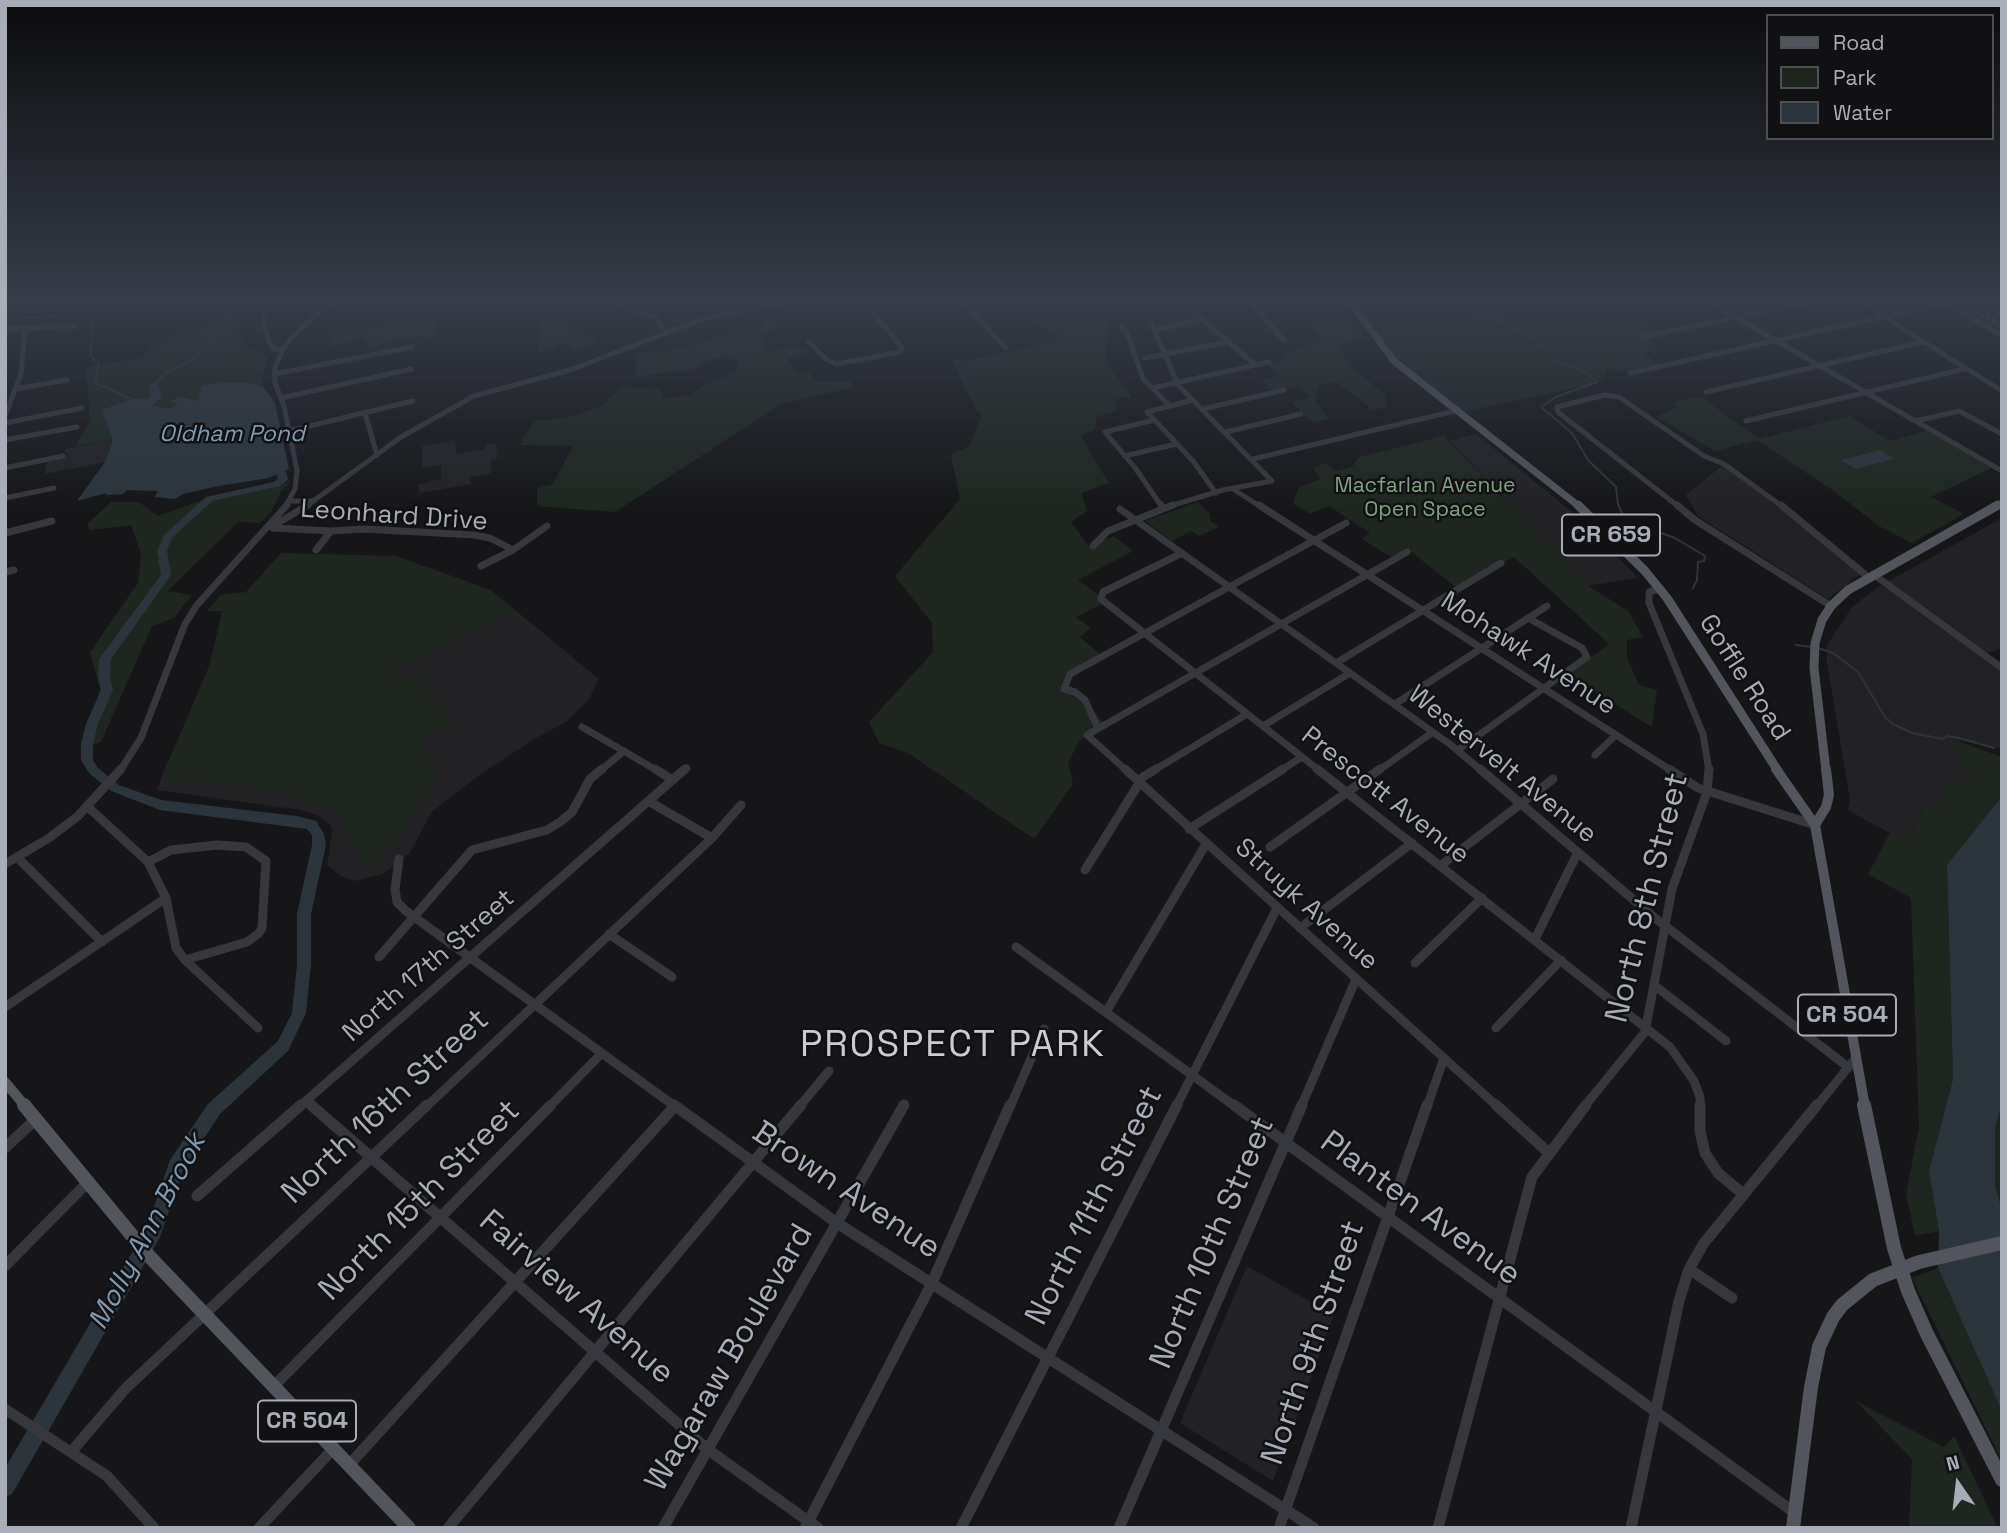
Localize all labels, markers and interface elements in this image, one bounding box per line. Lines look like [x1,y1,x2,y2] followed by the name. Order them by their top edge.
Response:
[1766,14,1993,140] legend
[1833,29,1885,56] text: Road
[1833,64,1877,91] text: Park
[1833,99,1892,126] text: Water
[159,421,305,449] water label: Oldham Pond
[1335,473,1515,523] park label: Macfarlan Avenue Open Space
[299,494,489,538] street label: Leonhard Drive
[1562,514,1660,556] road number: CR 659
[1435,586,1621,722] street label: Mohawk Avenue
[1692,609,1796,747] street label: Goffle Road
[1401,679,1603,851] street label: Westervelt Avenue
[1295,721,1475,871] street label: Prescott Avenue
[1598,769,1698,1027] street label: North 8th Street
[1228,833,1384,977] street label: Struyk Avenue
[337,883,521,1049] street label: North 17th Street
[1798,995,1896,1036] road number: CR 504
[275,1001,497,1213] street label: North 16th Street
[802,1024,1104,1068] district label: PROSPECT PARK
[1018,1080,1172,1332] street label: North 11th Street
[311,1092,529,1310] street label: North 15th Street
[1143,1111,1283,1375] street label: North 10th Street
[745,1114,947,1268] street label: Brown Avenue
[1312,1123,1528,1295] street label: Planten Avenue
[82,1128,214,1336] water label: Molly Ann Brook
[471,1203,681,1393] street label: Fairview Avenue
[1254,1216,1374,1470] street label: North 9th Street
[638,1218,822,1498] street label: Wagaraw Boulevard
[258,1400,356,1442] road number: CR 504
[1923,1449,1993,1519] north arrow
[1944,1449,1962,1477] text: N

